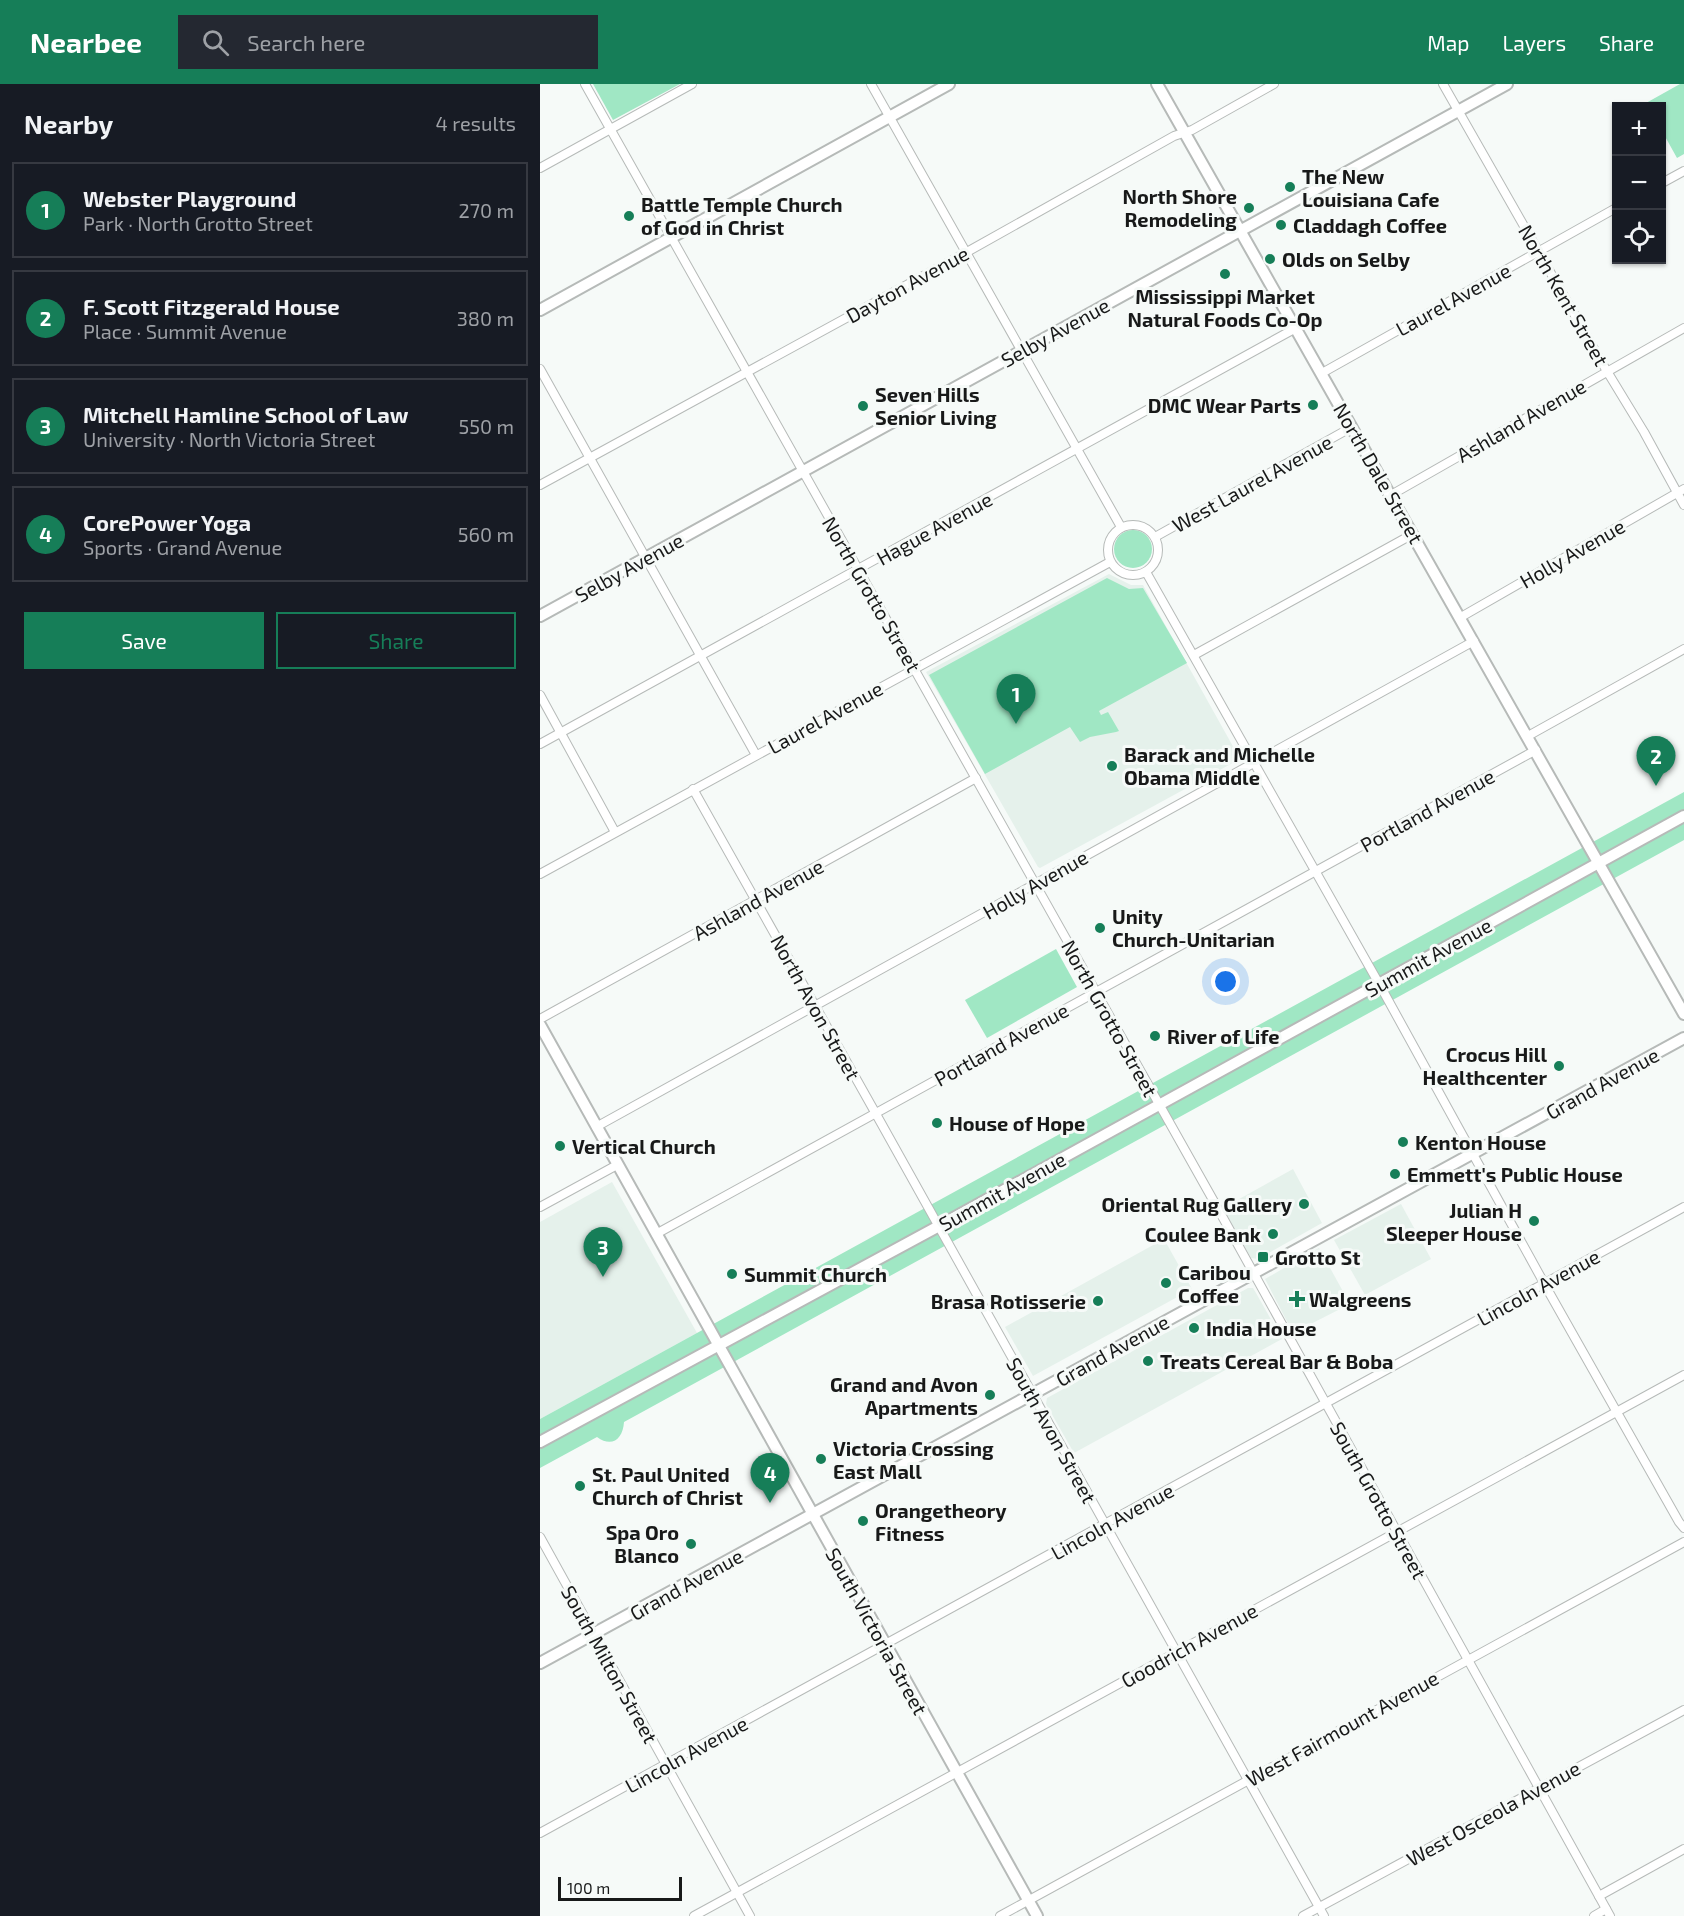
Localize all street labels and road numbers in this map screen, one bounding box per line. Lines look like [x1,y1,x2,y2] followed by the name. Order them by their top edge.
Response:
[1514,220,1614,370] street label: North Kent Street
[842,240,972,328] street label: Dayton Avenue
[1391,258,1515,340] street label: Laurel Avenue
[997,292,1113,372] street label: Selby Avenue
[1452,373,1590,467] street label: Ashland Avenue
[1329,399,1429,548] street label: North Dale Street
[1168,429,1336,537] street label: West Laurel Avenue
[872,486,996,570] street label: Hague Avenue
[818,512,926,676] street label: North Grotto Street
[1515,513,1629,593] street label: Holly Avenue
[571,527,687,607] street label: Selby Avenue
[763,676,887,758] street label: Laurel Avenue
[1356,763,1498,857] street label: Portland Avenue
[978,844,1092,924] street label: Holly Avenue
[689,853,827,945] street label: Ashland Avenue
[1360,912,1496,1002] street label: Summit Avenue
[766,930,866,1084] street label: North Avon Street
[1057,935,1163,1101] street label: North Grotto Street
[930,997,1072,1091] street label: Portland Avenue
[1541,1042,1663,1124] street label: Grand Avenue
[934,1146,1070,1236] street label: Summit Avenue
[1473,1243,1603,1331] street label: Lincoln Avenue
[1051,1309,1173,1391] street label: Grand Avenue
[1002,1353,1102,1507] street label: South Avon Street
[1326,1417,1432,1583] street label: South Grotto Street
[1047,1477,1177,1565] street label: Lincoln Avenue
[625,1543,747,1625] street label: Grand Avenue
[821,1543,933,1719] street label: South Victoria Street
[557,1581,663,1747] street label: South Milton Street
[1117,1598,1261,1692] street label: Goodrich Avenue
[1242,1665,1442,1791] street label: West Fairmount Avenue
[621,1710,751,1798] street label: Lincoln Avenue
[1402,1755,1584,1871] street label: West Osceola Avenue

